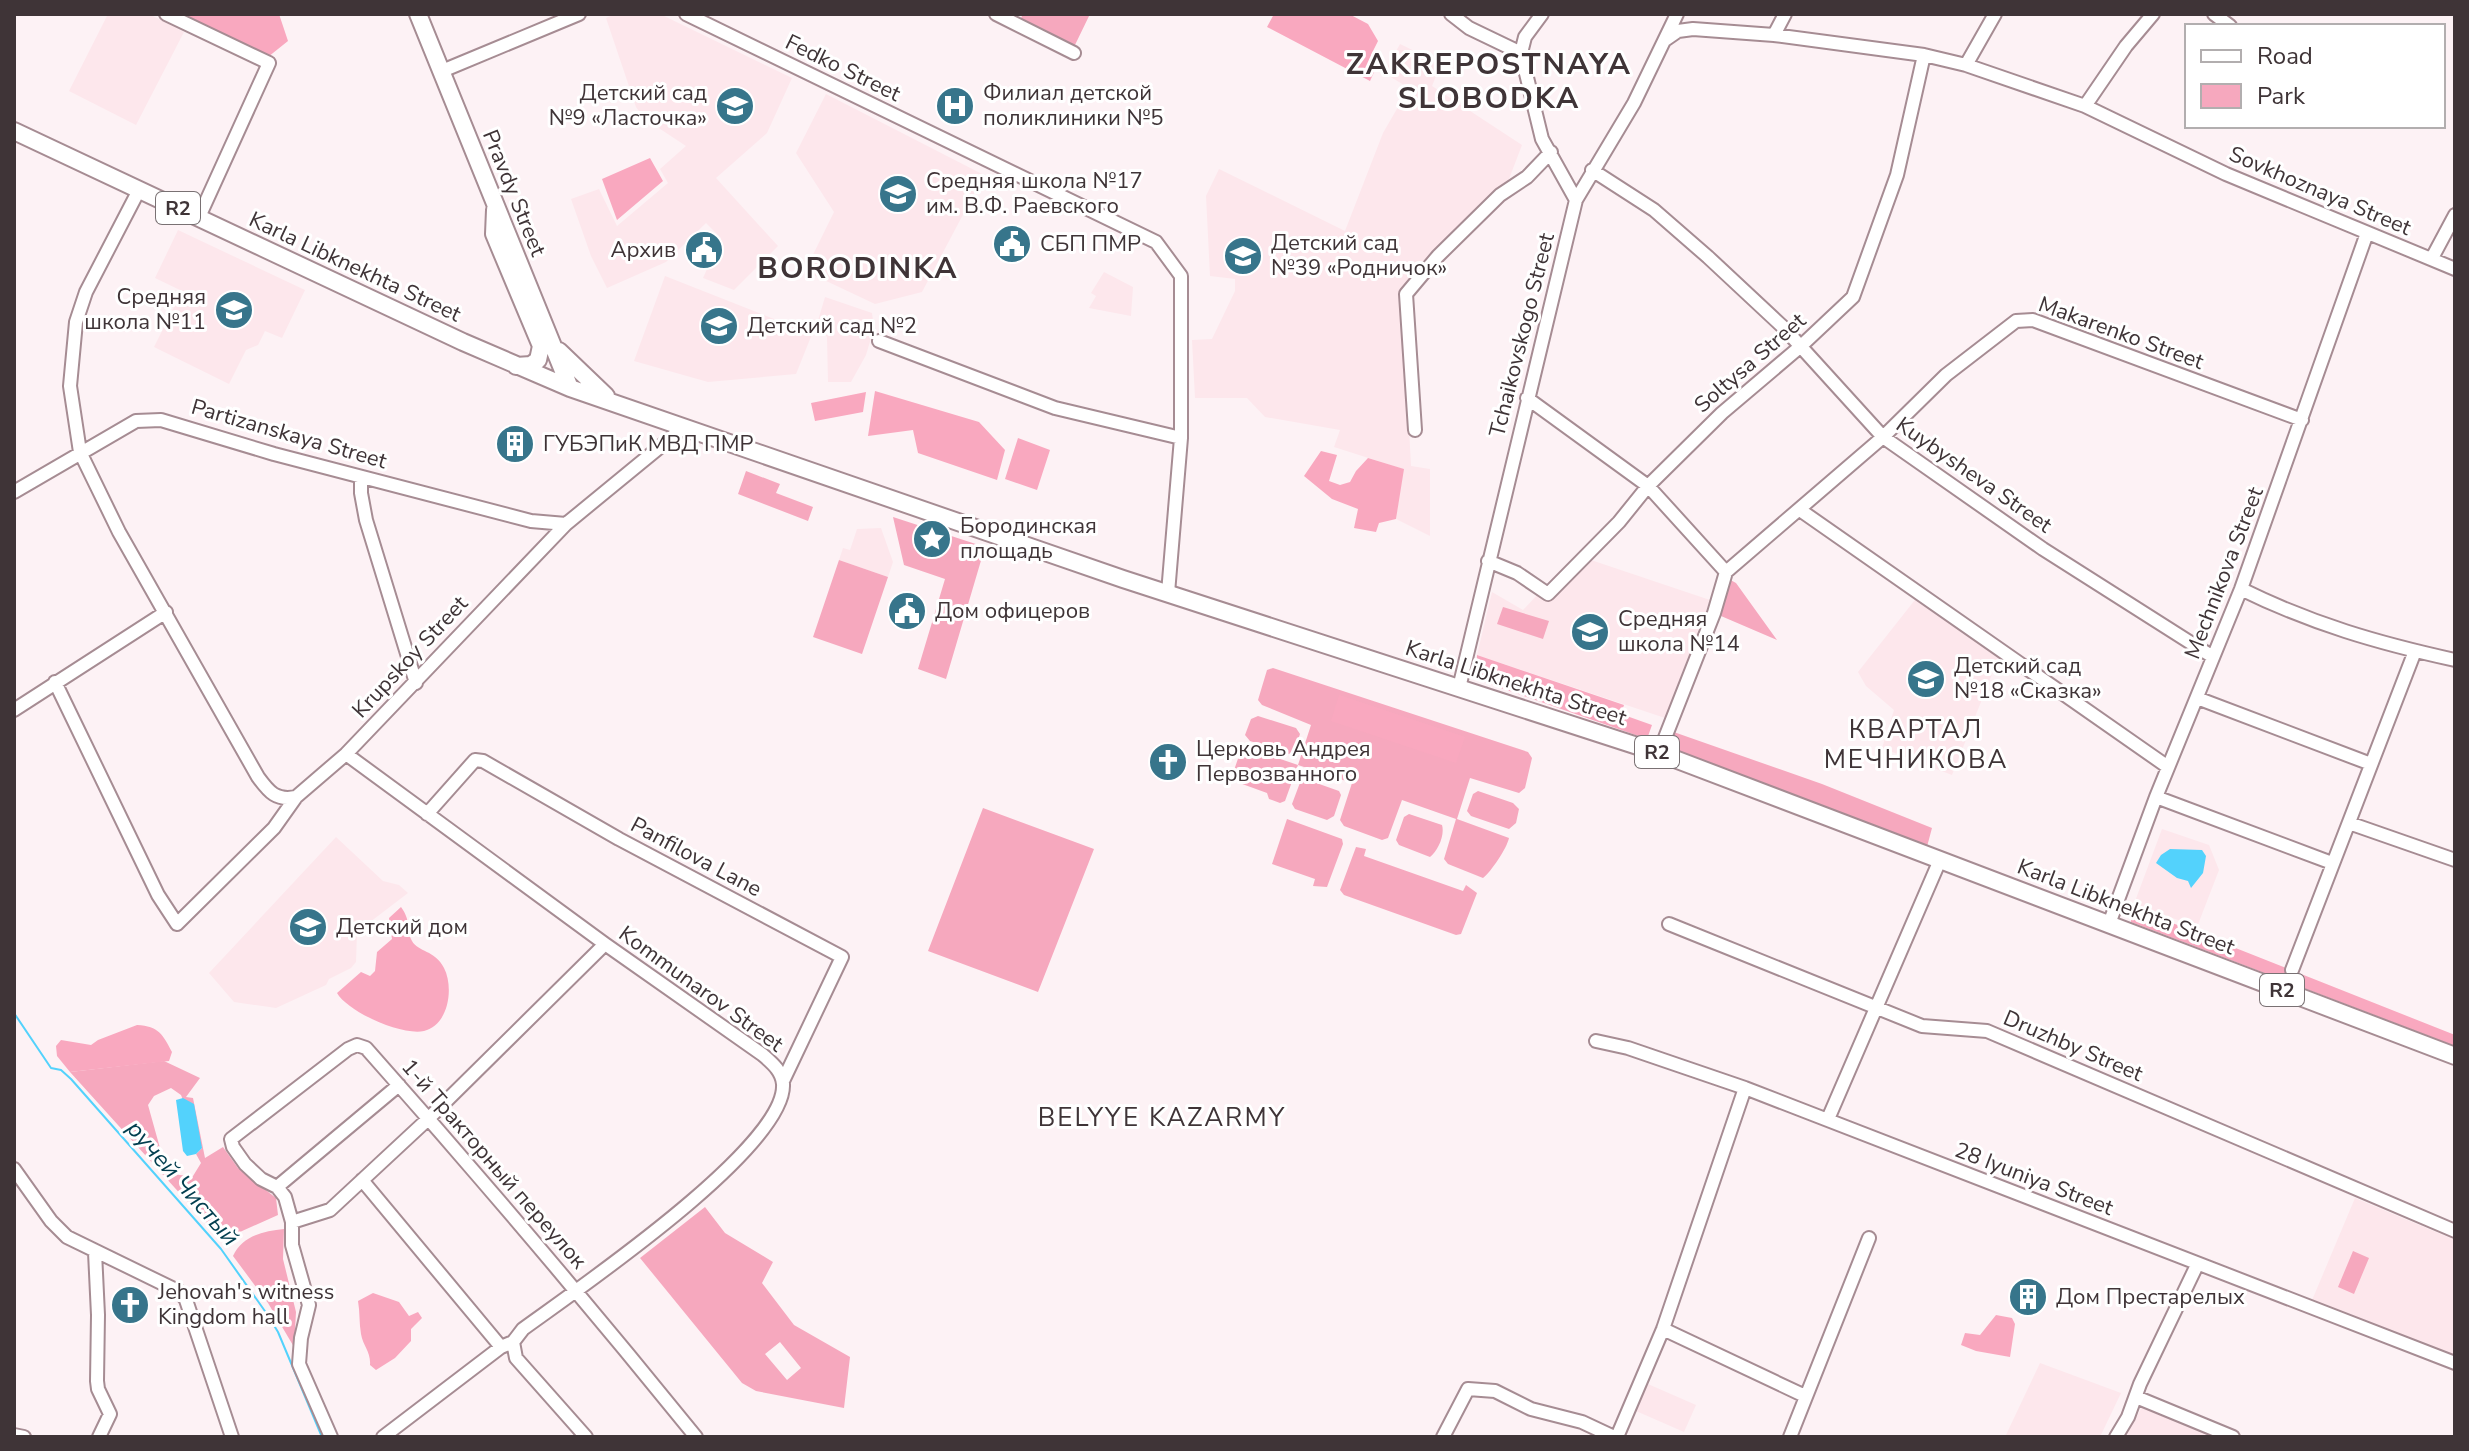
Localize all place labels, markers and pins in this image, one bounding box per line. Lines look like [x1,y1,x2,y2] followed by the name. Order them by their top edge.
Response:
[549,78,707,133] place label: Детский сад №9 «Ласточка»
[983,78,1163,133] place label: Филиал детской поликлиники №5
[714,85,756,127] school or university icon: Детский сад №9 «Ласточка»
[934,85,976,127] hospital icon: Филиал детской поликлиники №5
[926,166,1143,221] place label: Средняя школа №17 им. В.Ф. Раевского
[877,173,919,215] school or university icon: Средняя школа №17 им. В.Ф. Раевского
[991,223,1033,265] public building icon: СБП ПМР
[1271,228,1447,283] place label: Детский сад №39 «Родничок»
[683,229,725,271] public building icon: Архив
[1040,229,1141,259] place label: СБП ПМР
[610,235,676,265] place label: Архив
[1222,235,1264,277] school or university icon: Детский сад №39 «Родничок»
[84,282,206,337] place label: Средняя школа №11
[213,289,255,331] school or university icon: Средняя школа №11
[698,305,740,347] school or university icon: Детский сад №2
[747,311,917,341] place label: Детский сад №2
[494,423,536,465] building icon: ГУБЭПиК МВД ПМР
[543,429,754,459] place label: ГУБЭПиК МВД ПМР
[960,511,1097,566] place label: Бородинская площадь
[911,518,953,560] place icon: Бородинская площадь
[886,590,928,632] public building icon: Дом офицеров
[935,596,1090,626] place label: Дом офицеров
[1618,604,1740,659] place label: Средняя школа №14
[1569,611,1611,653] school or university icon: Средняя школа №14
[1954,651,2102,706] place label: Детский сад №18 «Сказка»
[1905,658,1947,700] school or university icon: Детский сад №18 «Сказка»
[1196,734,1371,789] place label: Церковь Андрея Первозванного
[1147,741,1189,783] church icon: Церковь Андрея Первозванного
[287,906,329,948] school or university icon: Детский дом
[336,912,468,942] place label: Детский дом
[2007,1276,2049,1318] building icon: Дом Престарелых
[157,1277,334,1332] place label: Jehovah's witness Kingdom hall
[2056,1282,2245,1312] place label: Дом Престарелых
[109,1284,151,1326] church icon: Jehovah's witness Kingdom hall

